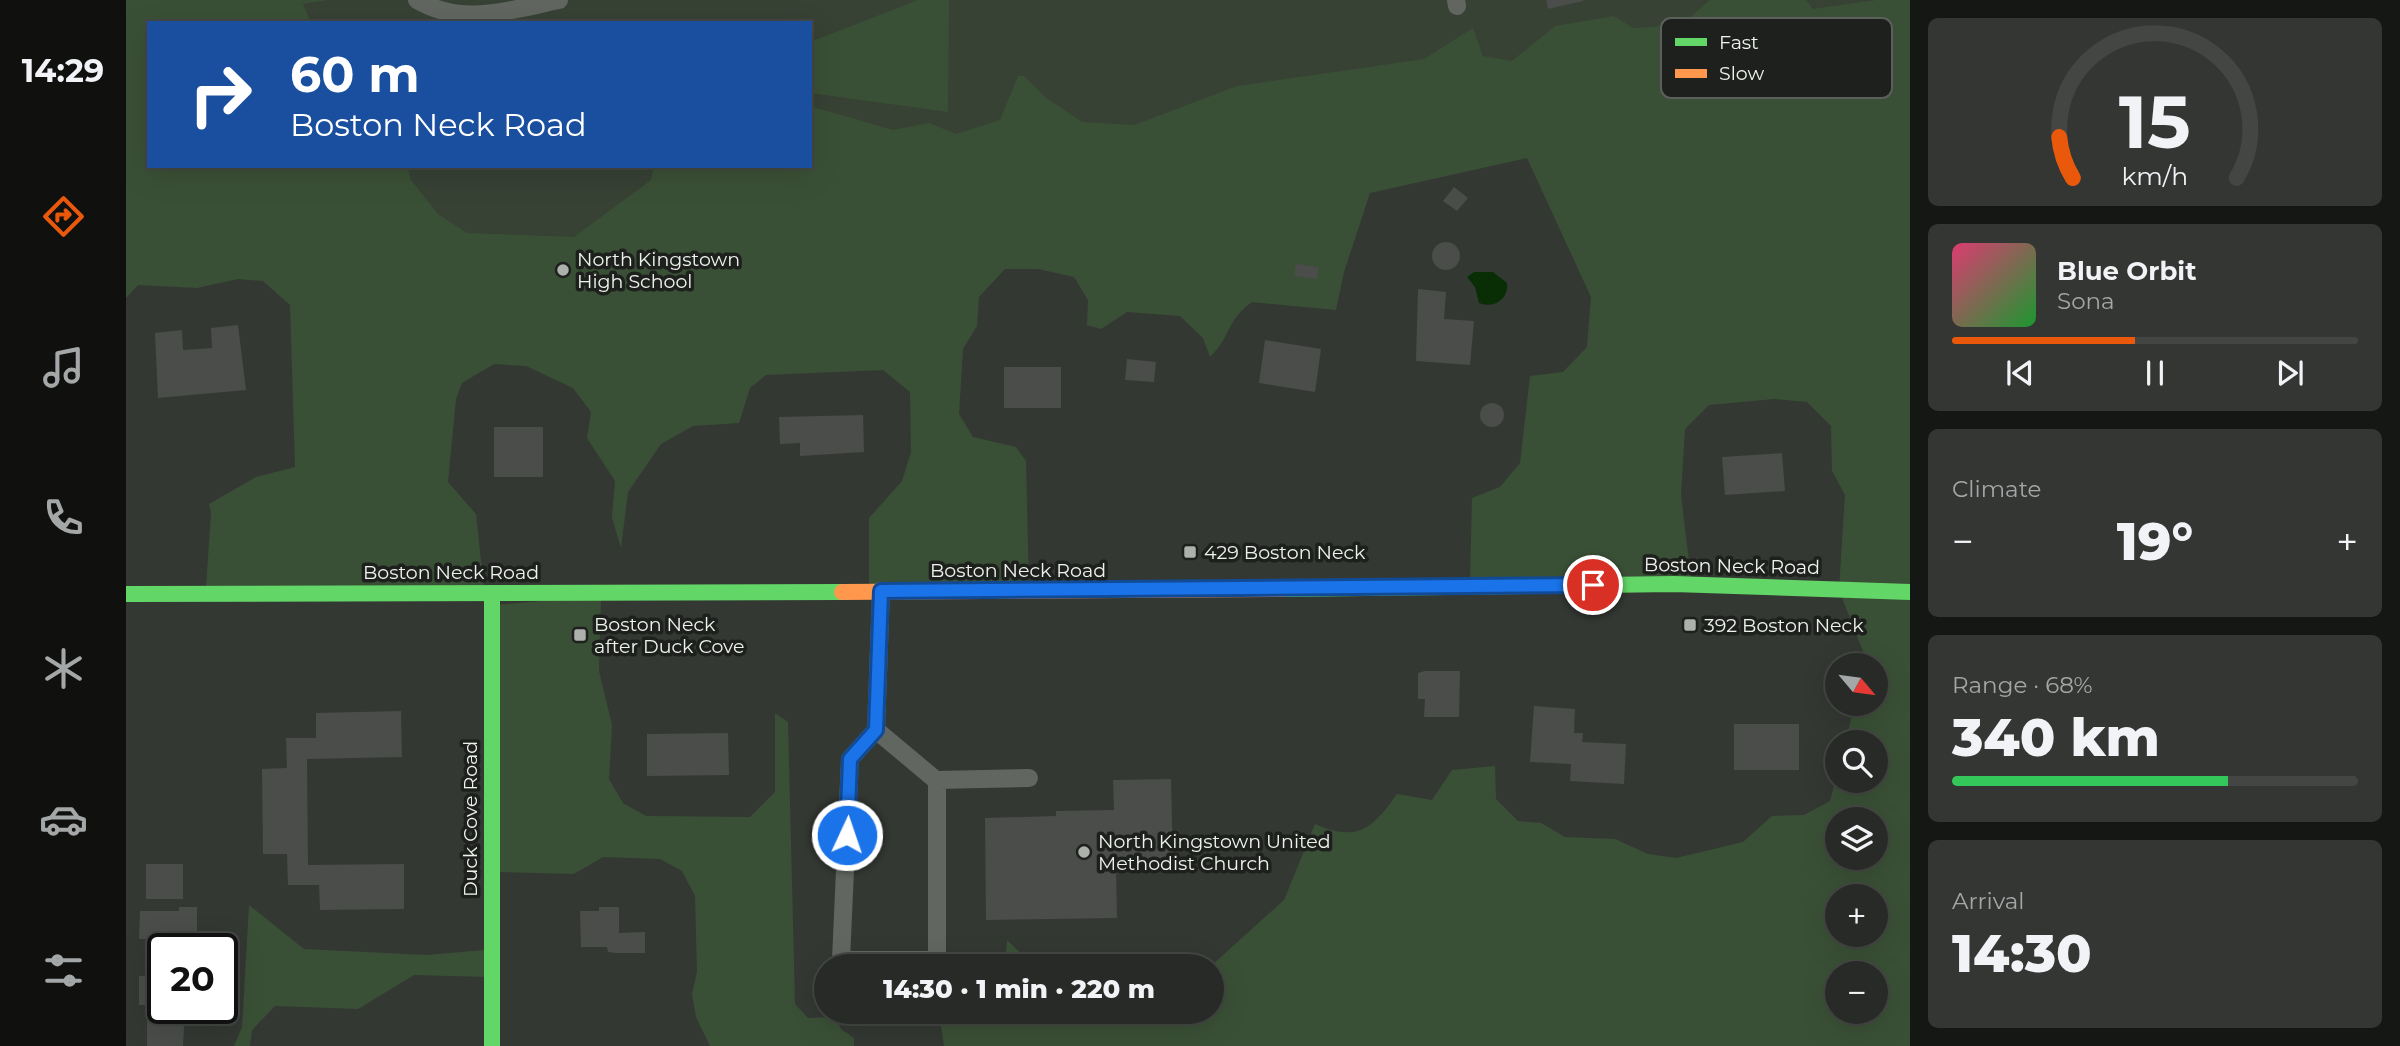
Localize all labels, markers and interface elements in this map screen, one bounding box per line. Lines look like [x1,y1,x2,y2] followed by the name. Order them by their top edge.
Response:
[1661,18,1892,98] legend
[1719,31,1759,54] text: Fast
[290,45,420,104] text: 60 m
[175,49,266,140] icon: right
[22,51,104,90] text: 14:29
[1719,62,1764,85] text: Slow
[2119,78,2191,166] text: 15
[290,105,587,144] text: Boston Neck Road
[2122,161,2188,191] text: km/h
[39,192,88,241] icon: directions
[577,248,740,293] place label: North Kingstown High School
[2057,255,2196,287] text: Blue Orbit
[555,262,571,278] marker: North Kingstown High School
[2057,287,2115,315] text: Sona
[39,343,88,392] icon: music
[2001,354,2039,392] icon: previous
[2136,354,2174,392] icon: pause
[2271,354,2309,392] icon: next
[1952,475,2041,503] text: Climate
[39,493,88,542] icon: phone
[2117,510,2193,573] text: 19°
[1952,518,1974,565] text: −
[2336,518,2358,565] text: +
[1204,541,1366,564] place label: 429 Boston Neck
[1182,544,1198,560] marker: 429 Boston Neck
[1644,553,1820,579] street label: Boston Neck Road
[1563,555,1623,615] pin
[930,559,1106,582] street label: Boston Neck Road
[363,561,539,584] street label: Boston Neck Road
[1574,566,1612,604] icon: arrive
[594,613,745,658] place label: Boston Neck after Duck Cove
[1704,614,1864,637] place label: 392 Boston Neck
[1682,617,1698,633] marker: 392 Boston Neck
[572,627,588,643] marker: Boston Neck after Duck Cove
[39,644,88,693] icon: climate
[1825,653,1888,716] north arrow
[1825,653,1888,1024] map controls
[1952,671,2093,699] text: Range · 68%
[1952,706,2160,769] text: 340 km
[1825,730,1888,793] button: search
[459,741,482,897] street label: Duck Cove Road
[39,795,88,844] icon: car
[810,798,884,872] position arrow
[1825,807,1888,870] button: layers
[1098,830,1331,875] place label: North Kingstown United Methodist Church
[1076,844,1092,860] marker: North Kingstown United Methodist Church
[1825,884,1888,947] button: +
[1952,887,2025,915] text: Arrival
[1952,922,2092,985] text: 14:30
[147,933,238,1024] speed limit sign: 20
[39,946,88,995] icon: filters
[1825,961,1888,1024] button: −
[883,973,1155,1005] text: 14:30 · 1 min · 220 m

